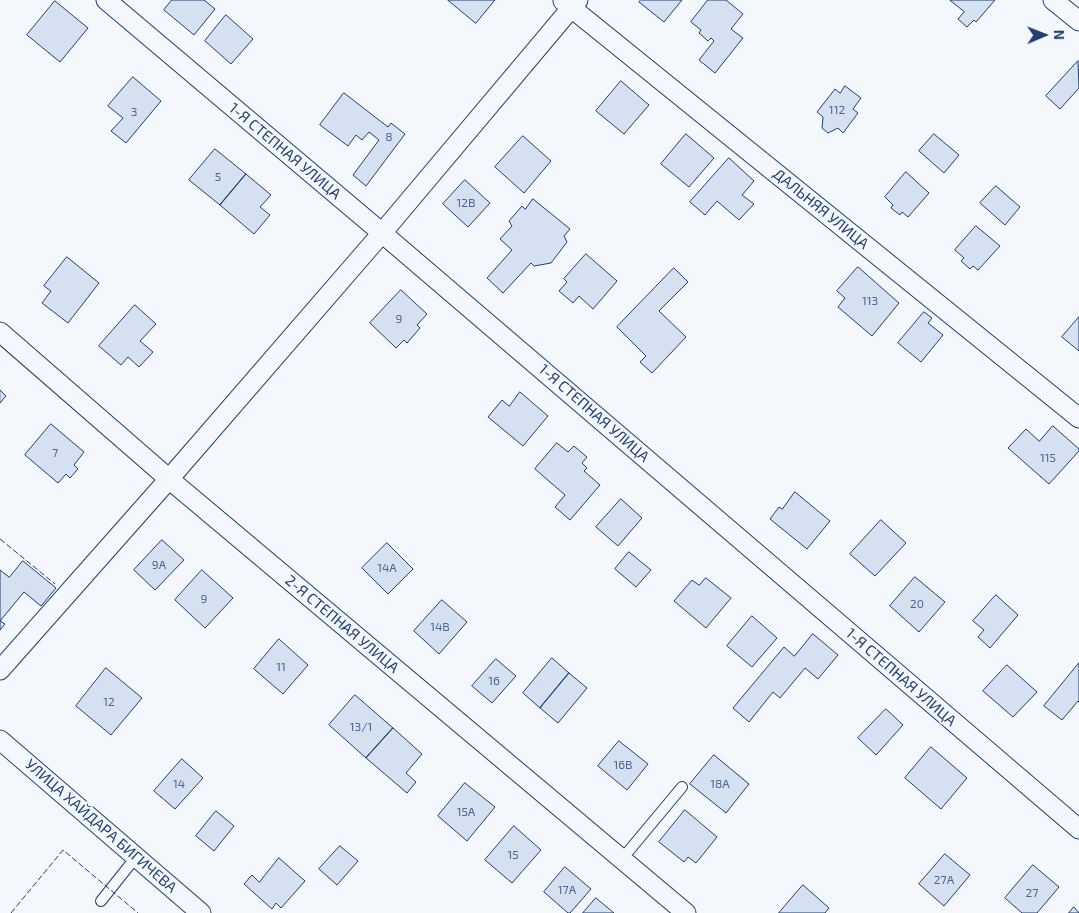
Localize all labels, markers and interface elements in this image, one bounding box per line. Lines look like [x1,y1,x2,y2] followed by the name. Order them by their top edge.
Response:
[1019,10,1069,60] north arrow
[1051,30,1068,40] text: N
[225,99,345,203] street label: 1-Я СТЕПНАЯ УЛИЦА
[829,103,845,117] house number: 112
[131,105,137,119] house number: 3
[385,130,393,144] house number: 8
[770,165,872,253] street label: ДАЛЬНЯЯ УЛИЦА
[215,170,221,184] house number: 5
[457,196,475,210] house number: 12В
[862,294,878,308] house number: 113
[396,312,402,326] house number: 9
[535,360,653,466] street label: 1-Я СТЕПНАЯ УЛИЦА
[52,446,58,460] house number: 7
[1040,451,1056,465] house number: 115
[152,558,166,572] house number: 9А
[377,561,397,575] house number: 14А
[281,571,403,677] street label: 2-Я СТЕПНАЯ УЛИЦА
[201,592,207,606] house number: 9
[910,597,924,611] house number: 20
[430,620,450,634] house number: 14В
[842,624,960,730] street label: 1-Я СТЕПНАЯ УЛИЦА
[276,660,286,674] house number: 11
[488,674,500,688] house number: 16
[103,695,115,709] house number: 12
[350,720,372,734] house number: 13/1
[22,755,180,897] street label: УЛИЦА ХАЙДАРА БИГИЧЕВА
[613,758,633,772] house number: 16В
[173,777,185,791] house number: 14
[710,777,730,791] house number: 18А
[457,805,475,819] house number: 15А
[507,848,519,862] house number: 15
[934,873,954,887] house number: 27А
[558,883,576,897] house number: 17А
[1026,886,1038,900] house number: 27

